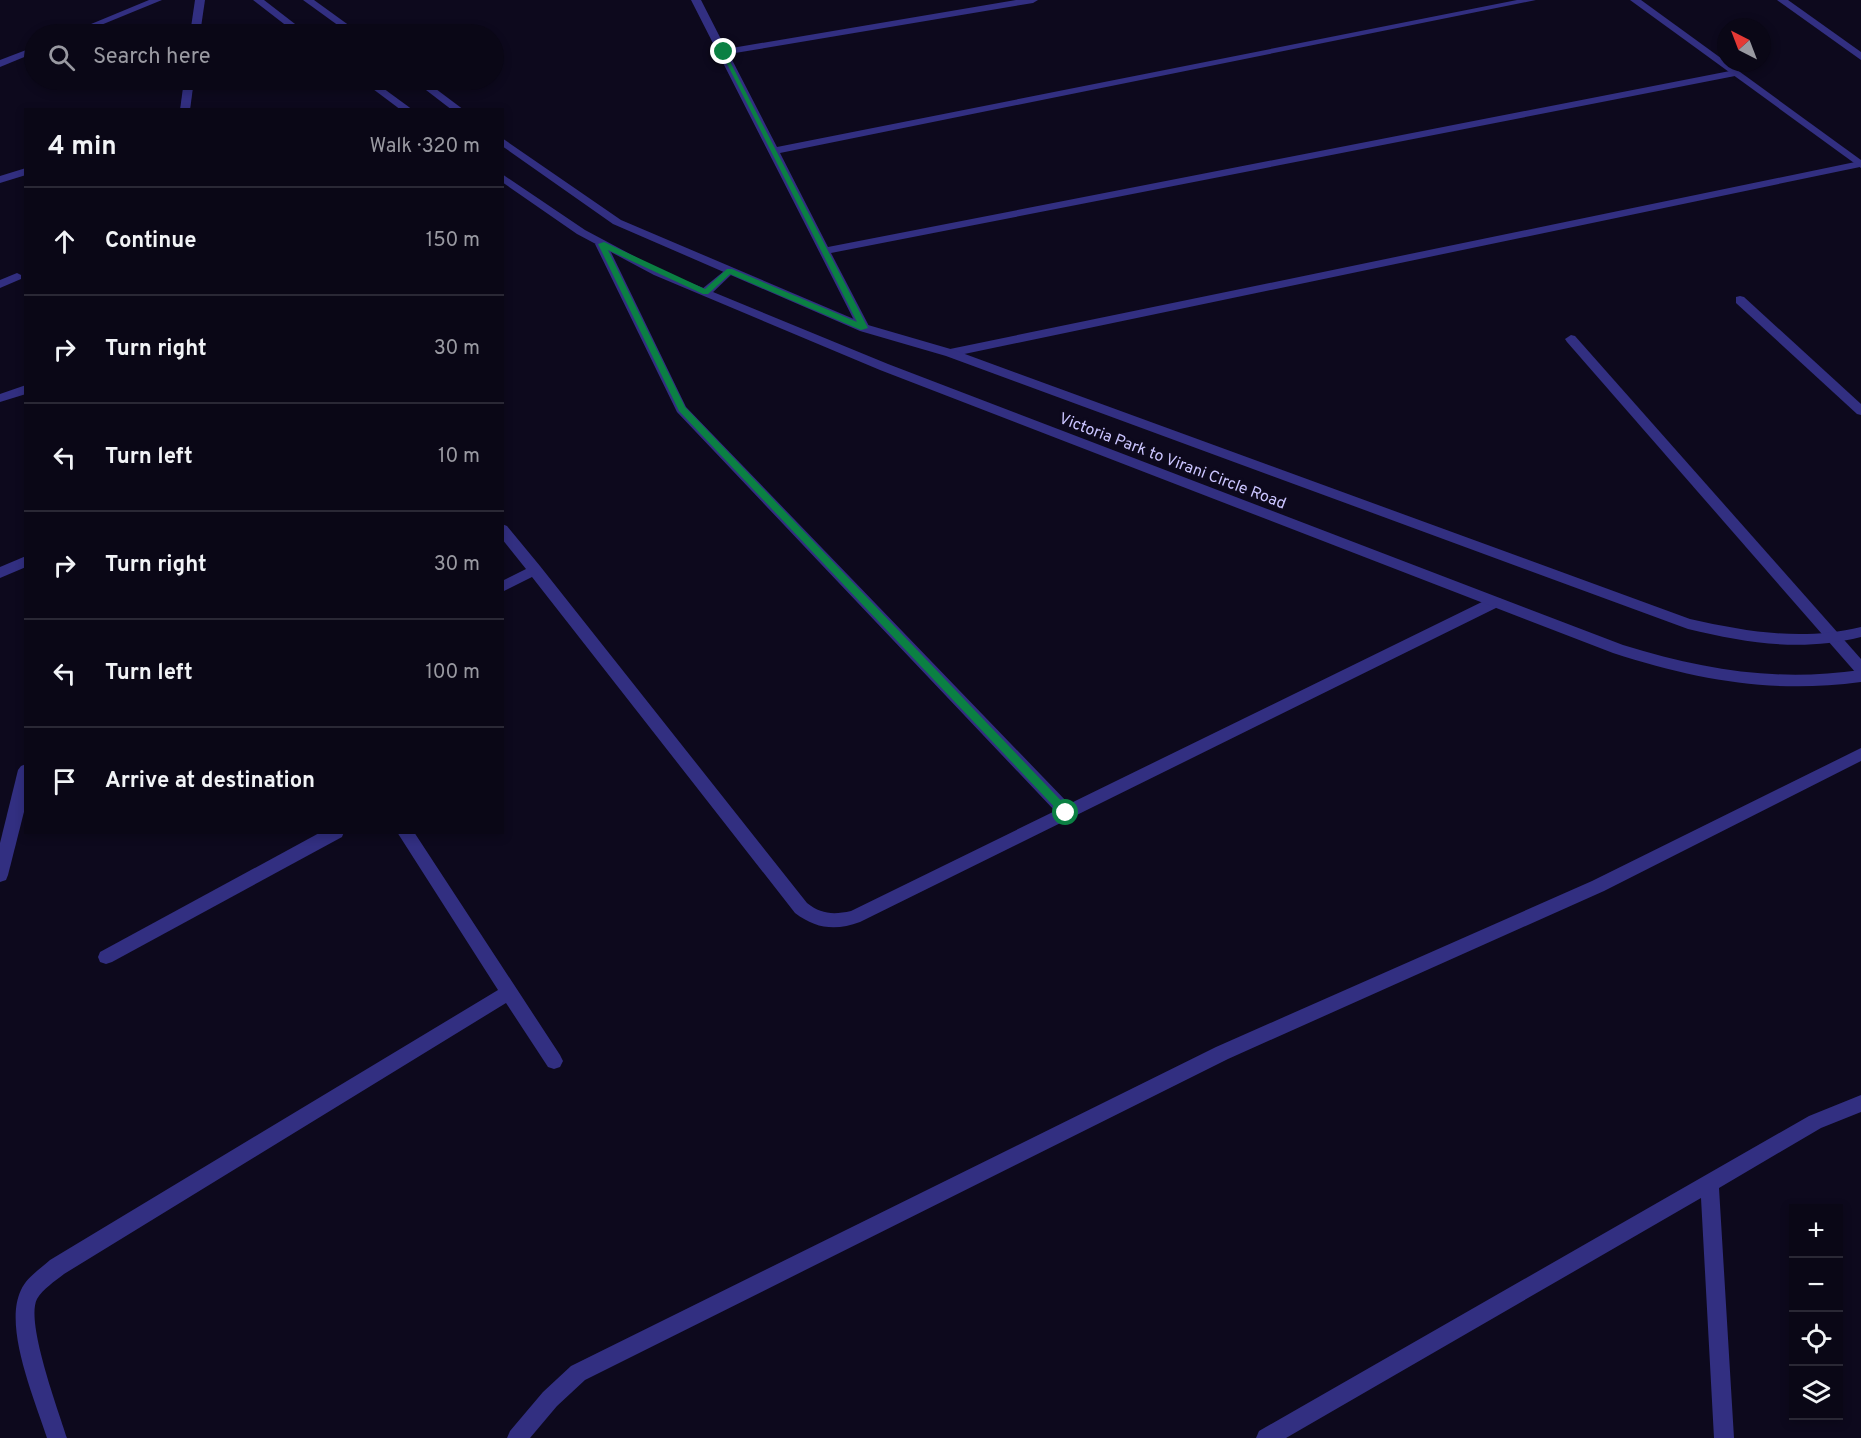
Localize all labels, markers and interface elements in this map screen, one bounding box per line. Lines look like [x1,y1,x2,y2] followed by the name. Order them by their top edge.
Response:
[1717,18,1771,72] north arrow
[24,24,504,90] search box
[710,38,736,64] route end
[45,41,78,74] icon: search
[93,44,211,71] text: Search here
[48,131,117,164] text: 4 min
[370,134,480,160] text: Walk · 320 m
[48,225,81,258] icon: ahead
[105,228,196,255] text: Continue
[426,228,480,254] text: 150 m
[48,333,81,366] icon: right
[105,336,207,363] text: Turn right
[434,336,480,362] text: 30 m
[1056,409,1289,515] street label: Victoria Park to Virani Circle Road
[48,441,81,474] icon: left
[105,444,193,471] text: Turn left
[438,444,480,470] text: 10 m
[48,549,81,582] icon: right
[105,552,207,579] text: Turn right
[434,552,480,578] text: 30 m
[48,657,81,690] icon: left
[105,660,193,687] text: Turn left
[425,660,480,686] text: 100 m
[48,765,81,798] icon: arrive
[105,768,315,795] text: Arrive at destination
[1052,799,1078,825] route start
[1789,1204,1843,1420] map controls
[1789,1204,1843,1258] button: +
[1789,1258,1843,1312] button: −
[1789,1312,1843,1366] button: locate
[1789,1366,1843,1420] button: layers

